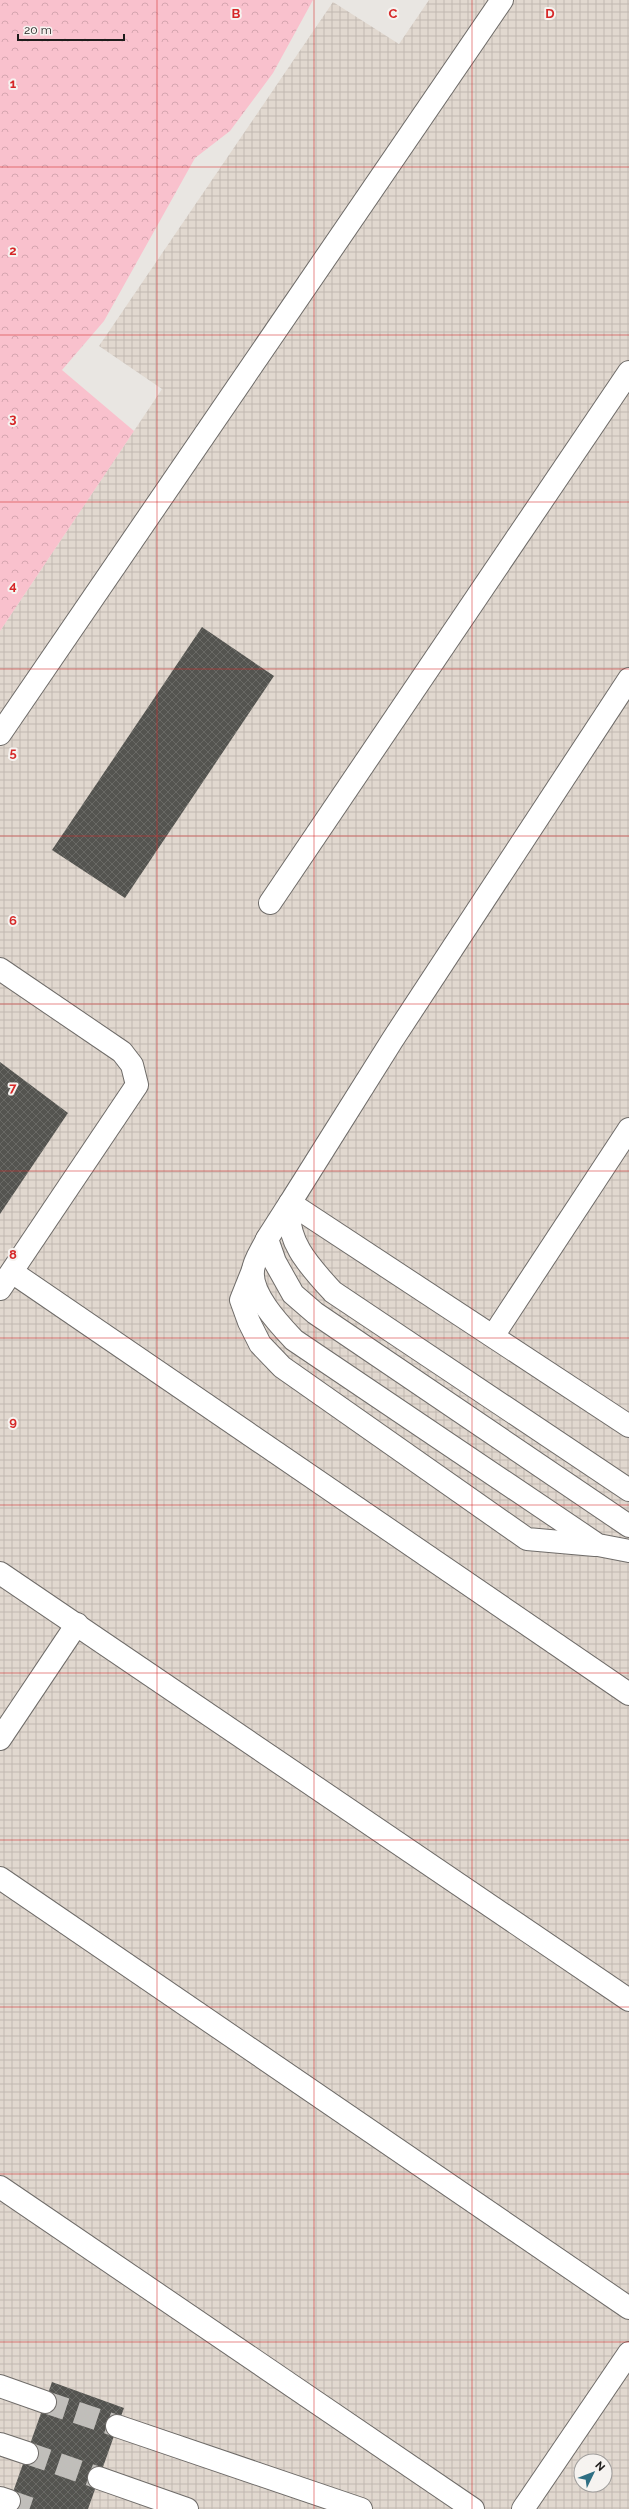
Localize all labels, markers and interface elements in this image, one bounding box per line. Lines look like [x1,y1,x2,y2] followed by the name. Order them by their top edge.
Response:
[232,6,241,21] text: B
[389,6,398,21] text: C
[545,6,555,21] text: D
[18,16,124,42] scale bar
[24,23,52,37] text: 20 m
[10,76,17,91] text: 1
[9,243,17,258] text: 2
[9,411,17,426] text: 3
[9,578,17,593] text: 4
[9,745,17,760] text: 5
[9,913,17,928] text: 6
[9,1080,17,1095] text: 7
[9,1247,17,1262] text: 8
[9,1414,17,1429] text: 9
[573,2453,613,2493] north arrow
[592,2459,608,2474] text: N

